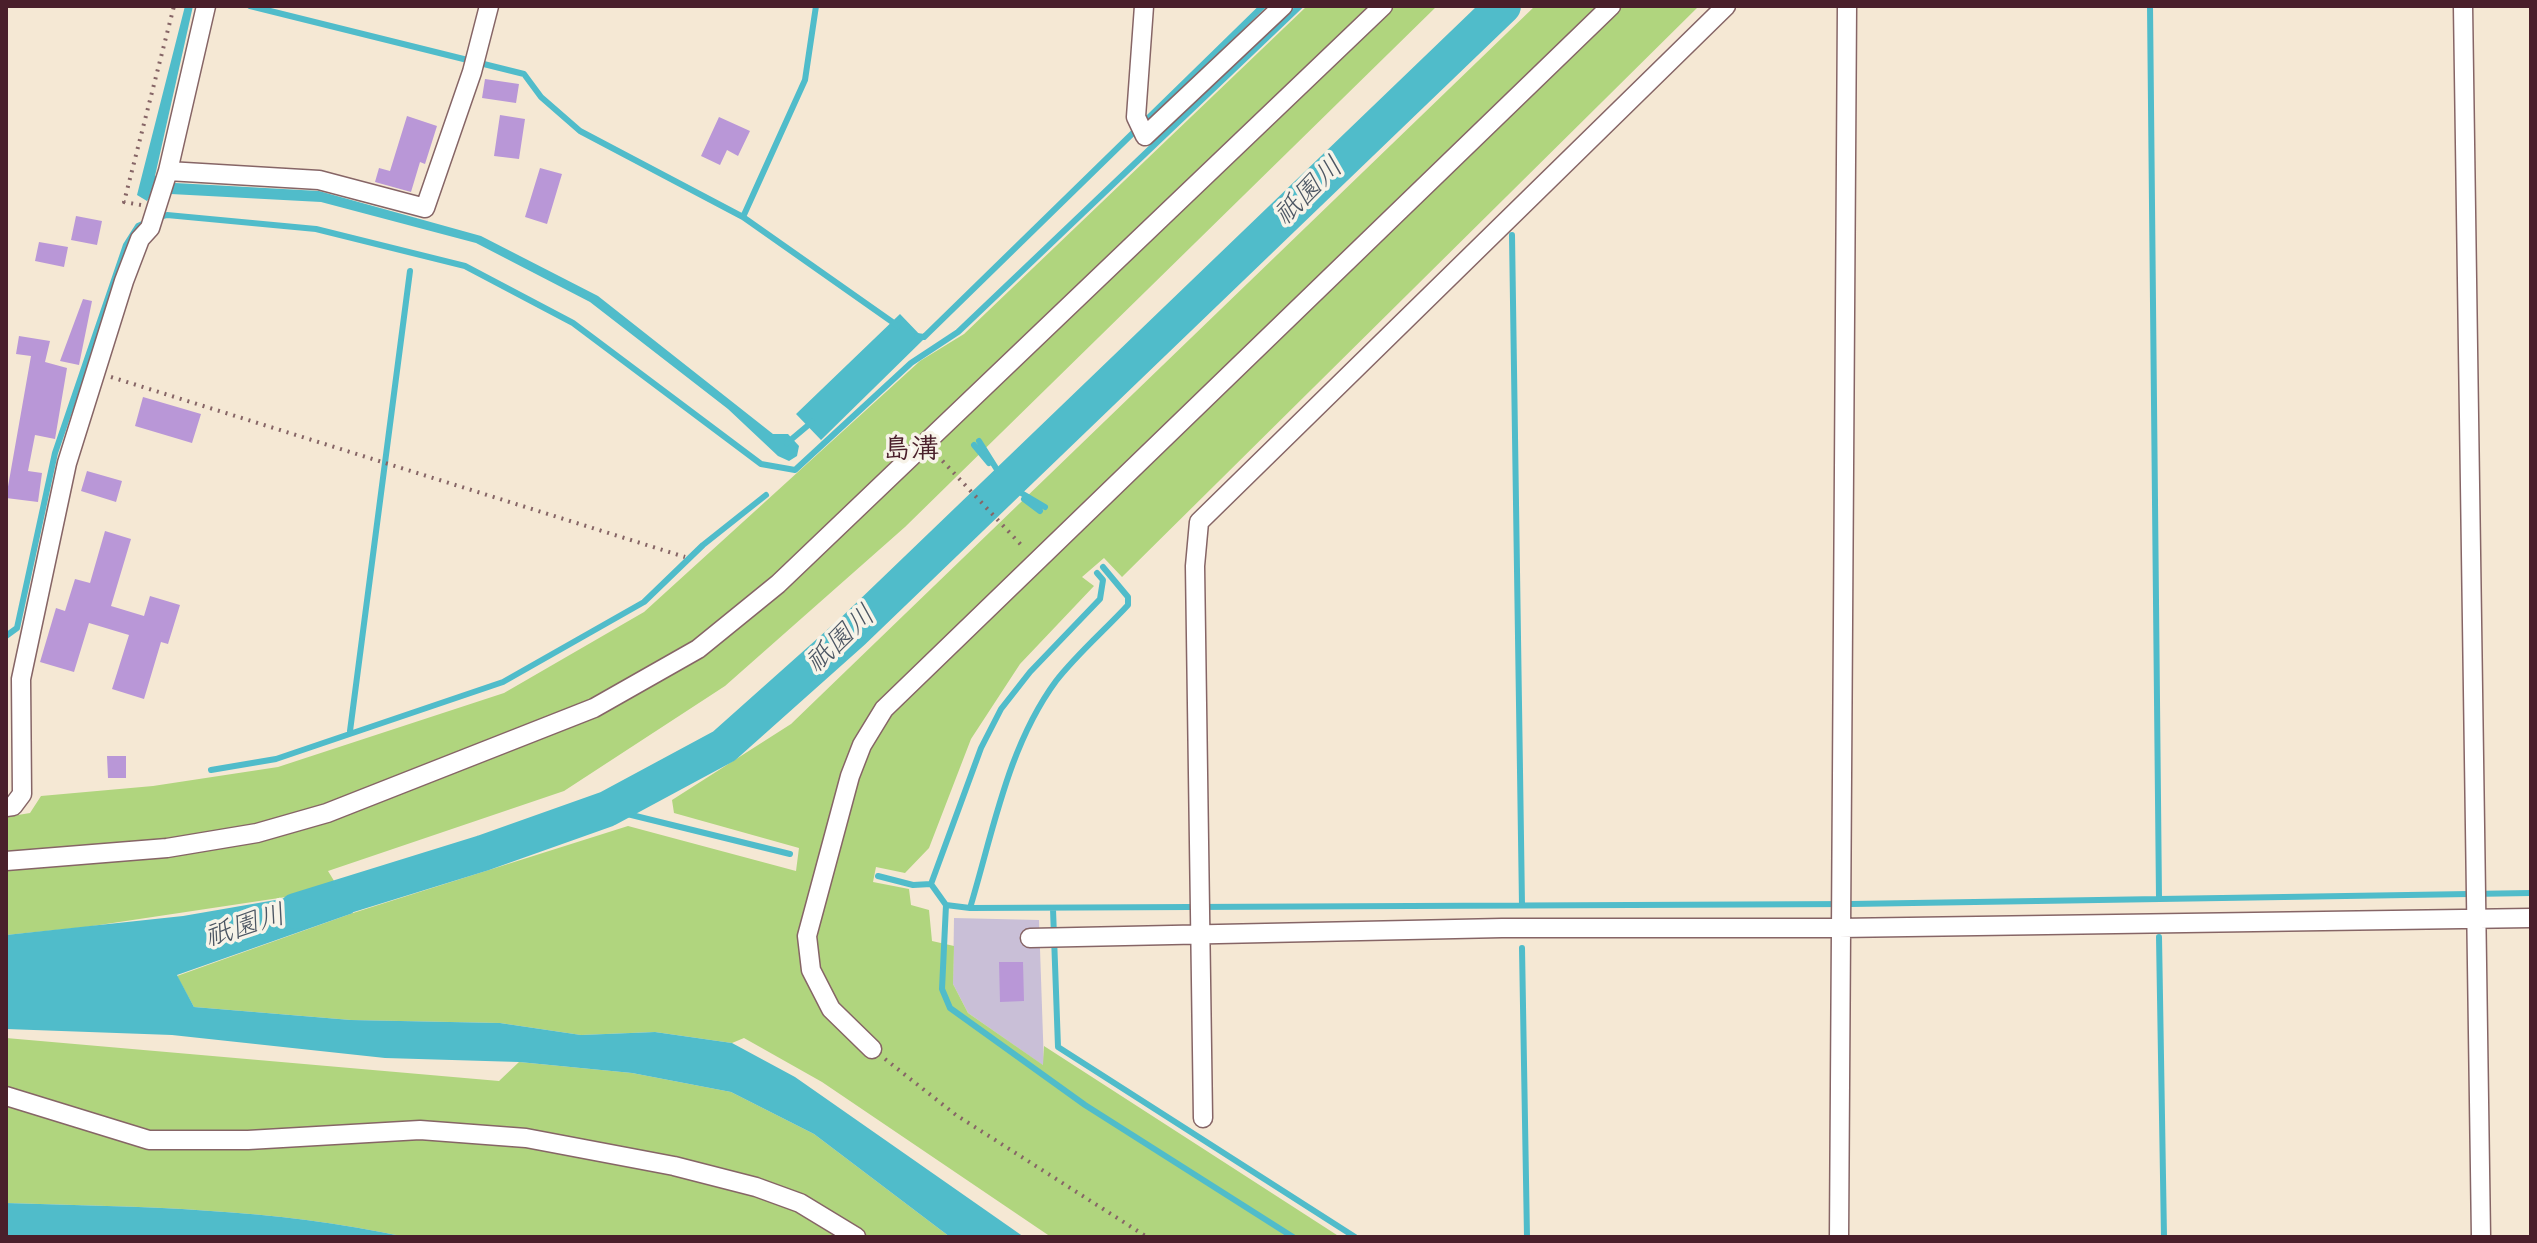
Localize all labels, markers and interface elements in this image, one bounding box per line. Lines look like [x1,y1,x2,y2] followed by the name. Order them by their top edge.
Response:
[1267,151,1351,233] water label: 祇園川
[883,433,939,467] district label: 島溝
[799,599,883,681] water label: 祇園川
[200,899,290,955] water label: 祇園川

